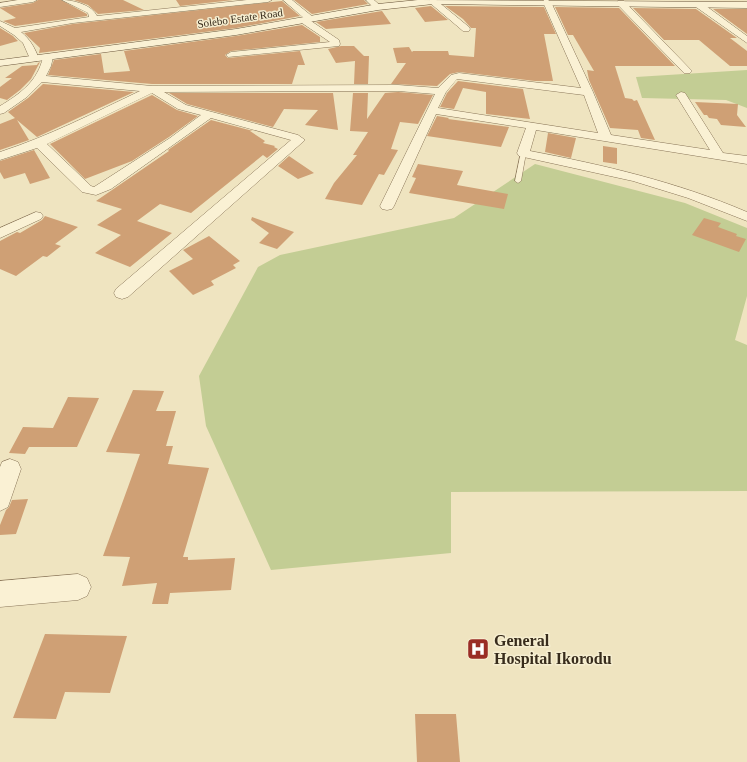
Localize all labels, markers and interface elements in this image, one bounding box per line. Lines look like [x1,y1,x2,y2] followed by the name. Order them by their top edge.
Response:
[197,6,284,30] street label: Solebo Estate Road
[494,632,612,668] place label: General Hospital Ikorodu
[465,636,491,662] hospital icon: General Hospital Ikorodu

